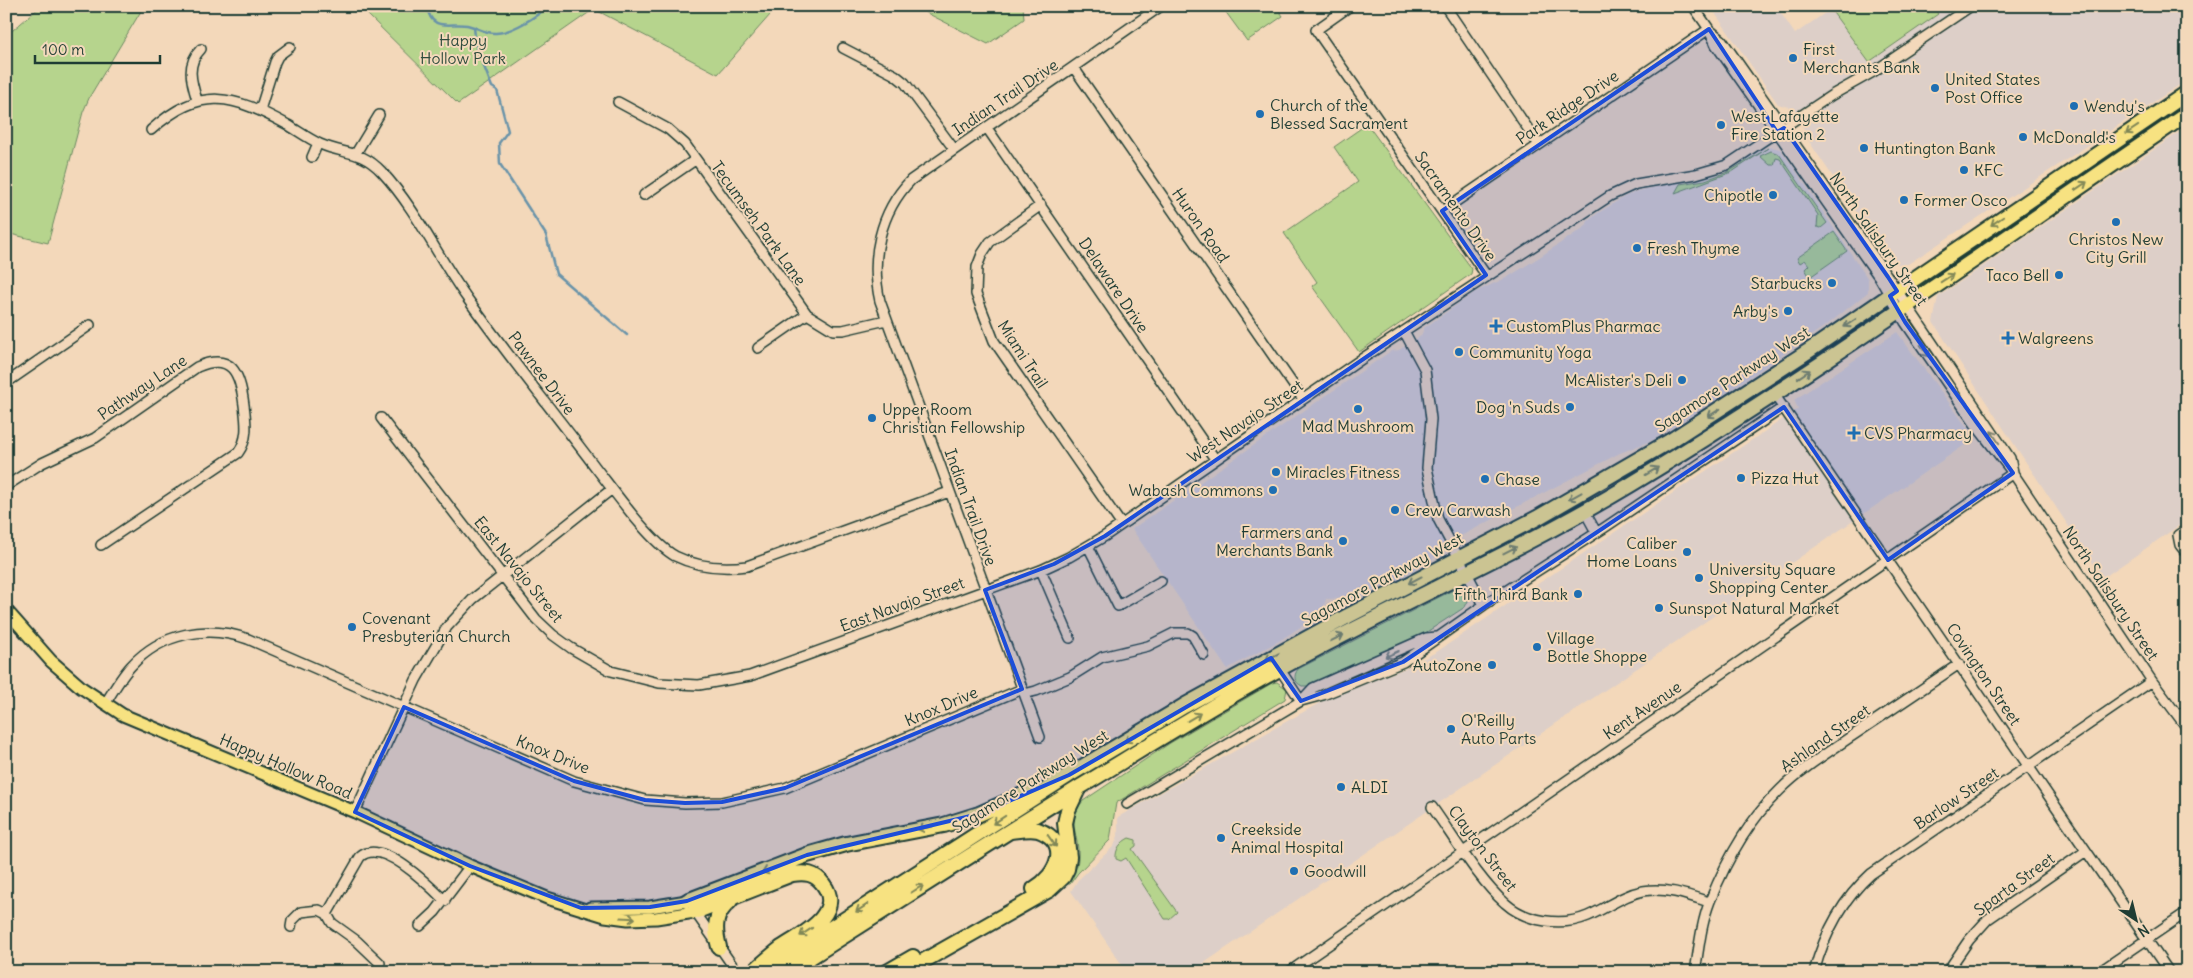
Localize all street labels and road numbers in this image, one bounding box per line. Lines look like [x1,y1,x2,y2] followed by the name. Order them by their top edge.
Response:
[948,54,1062,140] street label: Indian Trail Drive
[1512,65,1622,149] street label: Park Ridge Drive
[1411,147,1501,265] street label: Sacramento Drive
[707,157,811,289] street label: Tecumseh Park Lane
[1826,169,1933,310] street label: North Salisbury Street
[1168,184,1234,266] street label: Huron Road
[1075,234,1153,336] street label: Delaware Drive
[994,316,1052,392] street label: Miami Trail
[1651,321,1814,437] street label: Sagamore Parkway West
[504,327,580,419] street label: Pawnee Drive
[94,350,190,424] street label: Pathway Lane
[1183,375,1307,467] street label: West Navajo Street
[941,446,1001,568] street label: Indian Trail Drive
[470,512,568,627] street label: East Navajo Street
[2059,522,2164,664] street label: North Salisbury Street
[1298,528,1467,630] street label: Sagamore Parkway West
[837,572,967,636] street label: East Navajo Street
[1942,619,2026,729] street label: Covington Street
[1599,677,1685,743] street label: Kent Avenue
[901,682,981,730] street label: Knox Drive
[1776,699,1874,776] street label: Ashland Street
[948,724,1112,837] street label: Sagamore Parkway West
[217,729,355,803] street label: Happy Hollow Road
[513,730,593,778] street label: Knox Drive
[1910,762,2003,834] street label: Barlow Street
[1444,801,1522,895] street label: Clayton Street
[1970,848,2059,920] street label: Sparta Street

